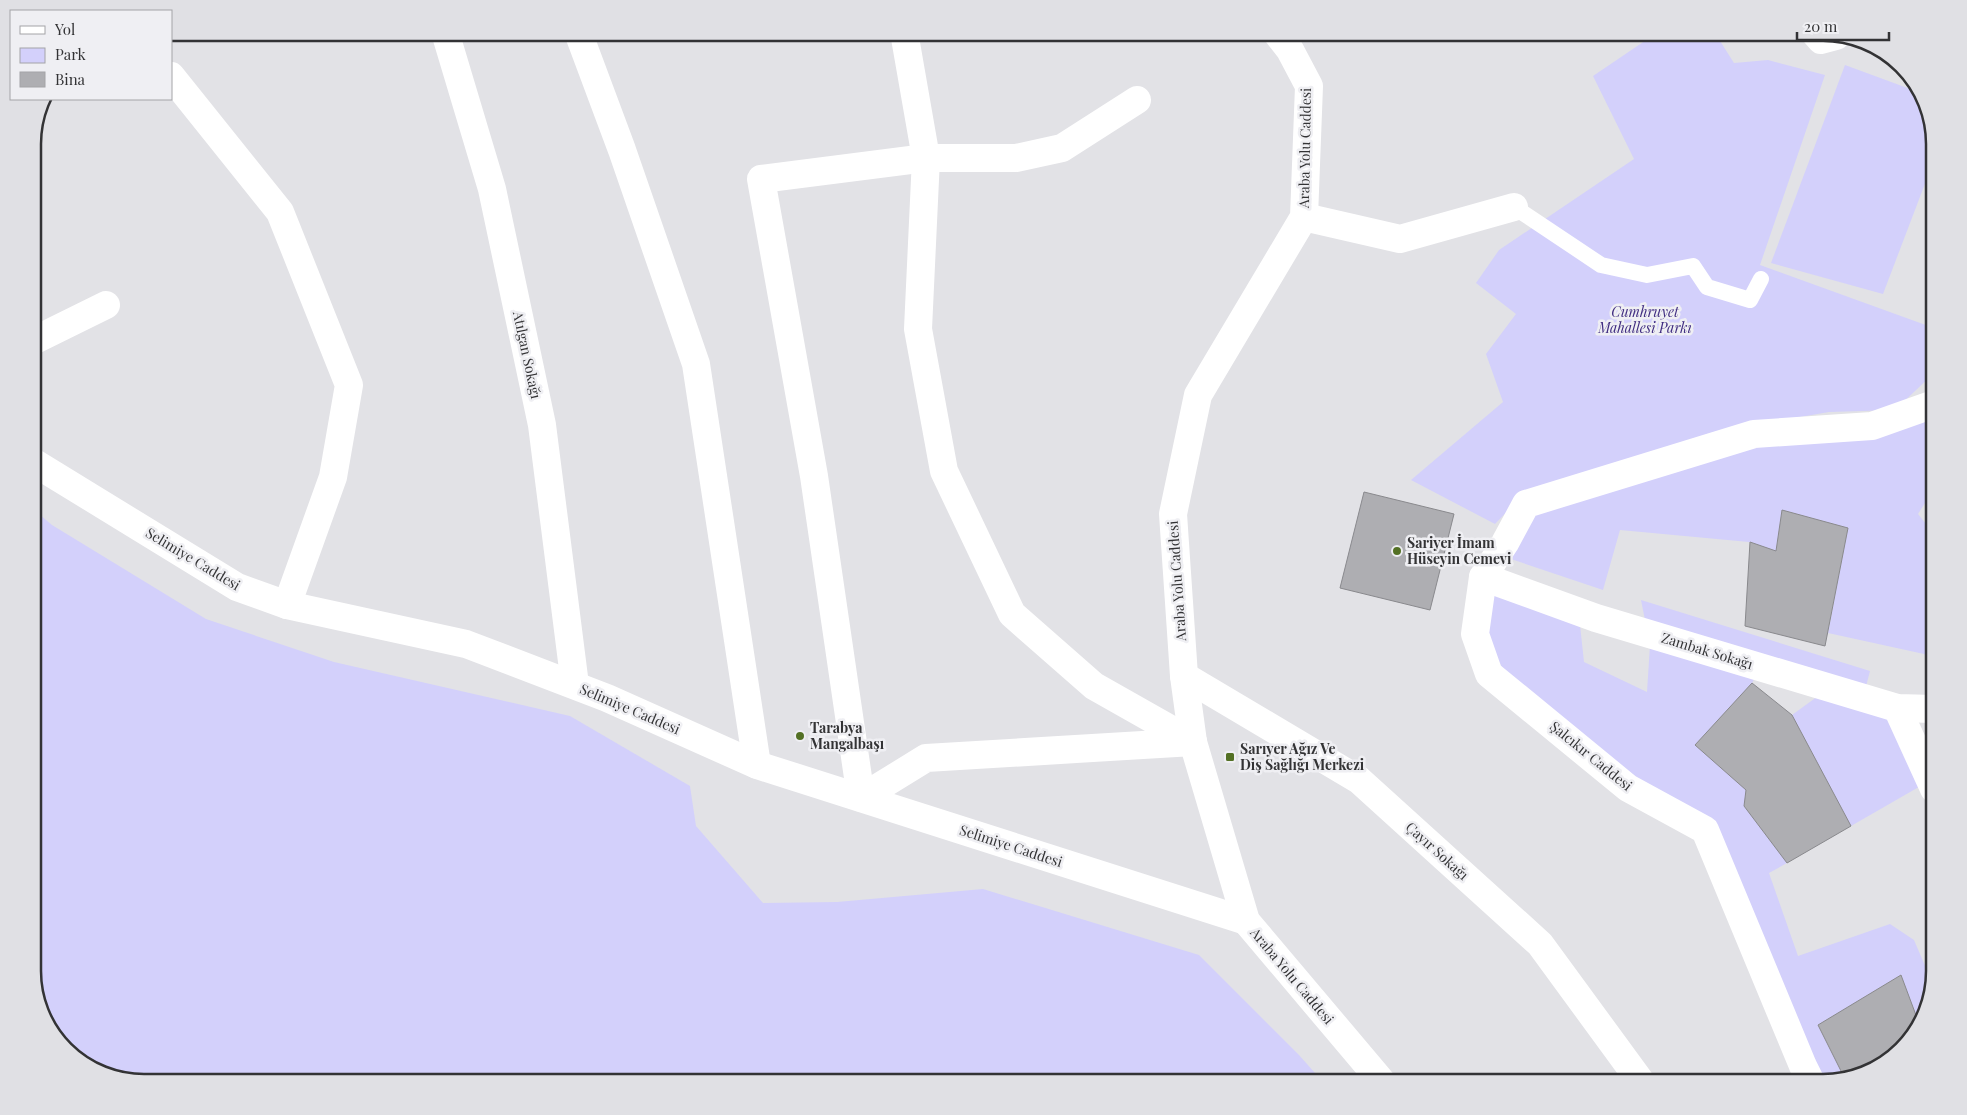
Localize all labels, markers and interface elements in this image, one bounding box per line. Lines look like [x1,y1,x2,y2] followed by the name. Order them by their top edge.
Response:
[10,10,172,100] legend
[1797,10,1890,42] scale bar
[1804,16,1838,36] text: 20 m
[54,19,75,39] text: Yol
[55,44,87,64] text: Park
[55,69,86,89] text: Bina
[1294,88,1315,209] street label: Araba Yolu Caddesi
[1597,302,1692,337] park label: Cumhruyet Mahallesi Parkı
[509,308,546,400] street label: Atılgan Sokağı
[1163,520,1190,643] street label: Araba Yolu Caddesi
[142,523,244,594] street label: Selimiye Caddesi
[1407,533,1512,568] place label: Sariyer İmam Hüseyin Cemevi
[1391,545,1403,557] marker: Sariyer İmam Hüseyin Cemevi
[1659,628,1755,673] street label: Zambak Sokağı
[577,679,683,738] street label: Selimiye Caddesi
[1546,716,1636,795] street label: Şalcıkır Caddesi
[810,718,885,753] place label: Tarabya Mangalbaşı
[794,730,806,742] marker: Tarabya Mangalbaşı
[1240,739,1365,774] place label: Sarıyer Ağız Ve Diş Sağlığı Merkezi
[1224,751,1236,763] marker: Sarıyer Ağız Ve Diş Sağlığı Merkezi
[1402,817,1473,884] street label: Çayır Sokağı
[957,820,1065,871] street label: Selimiye Caddesi
[1246,923,1338,1028] street label: Araba Yolu Caddesi

